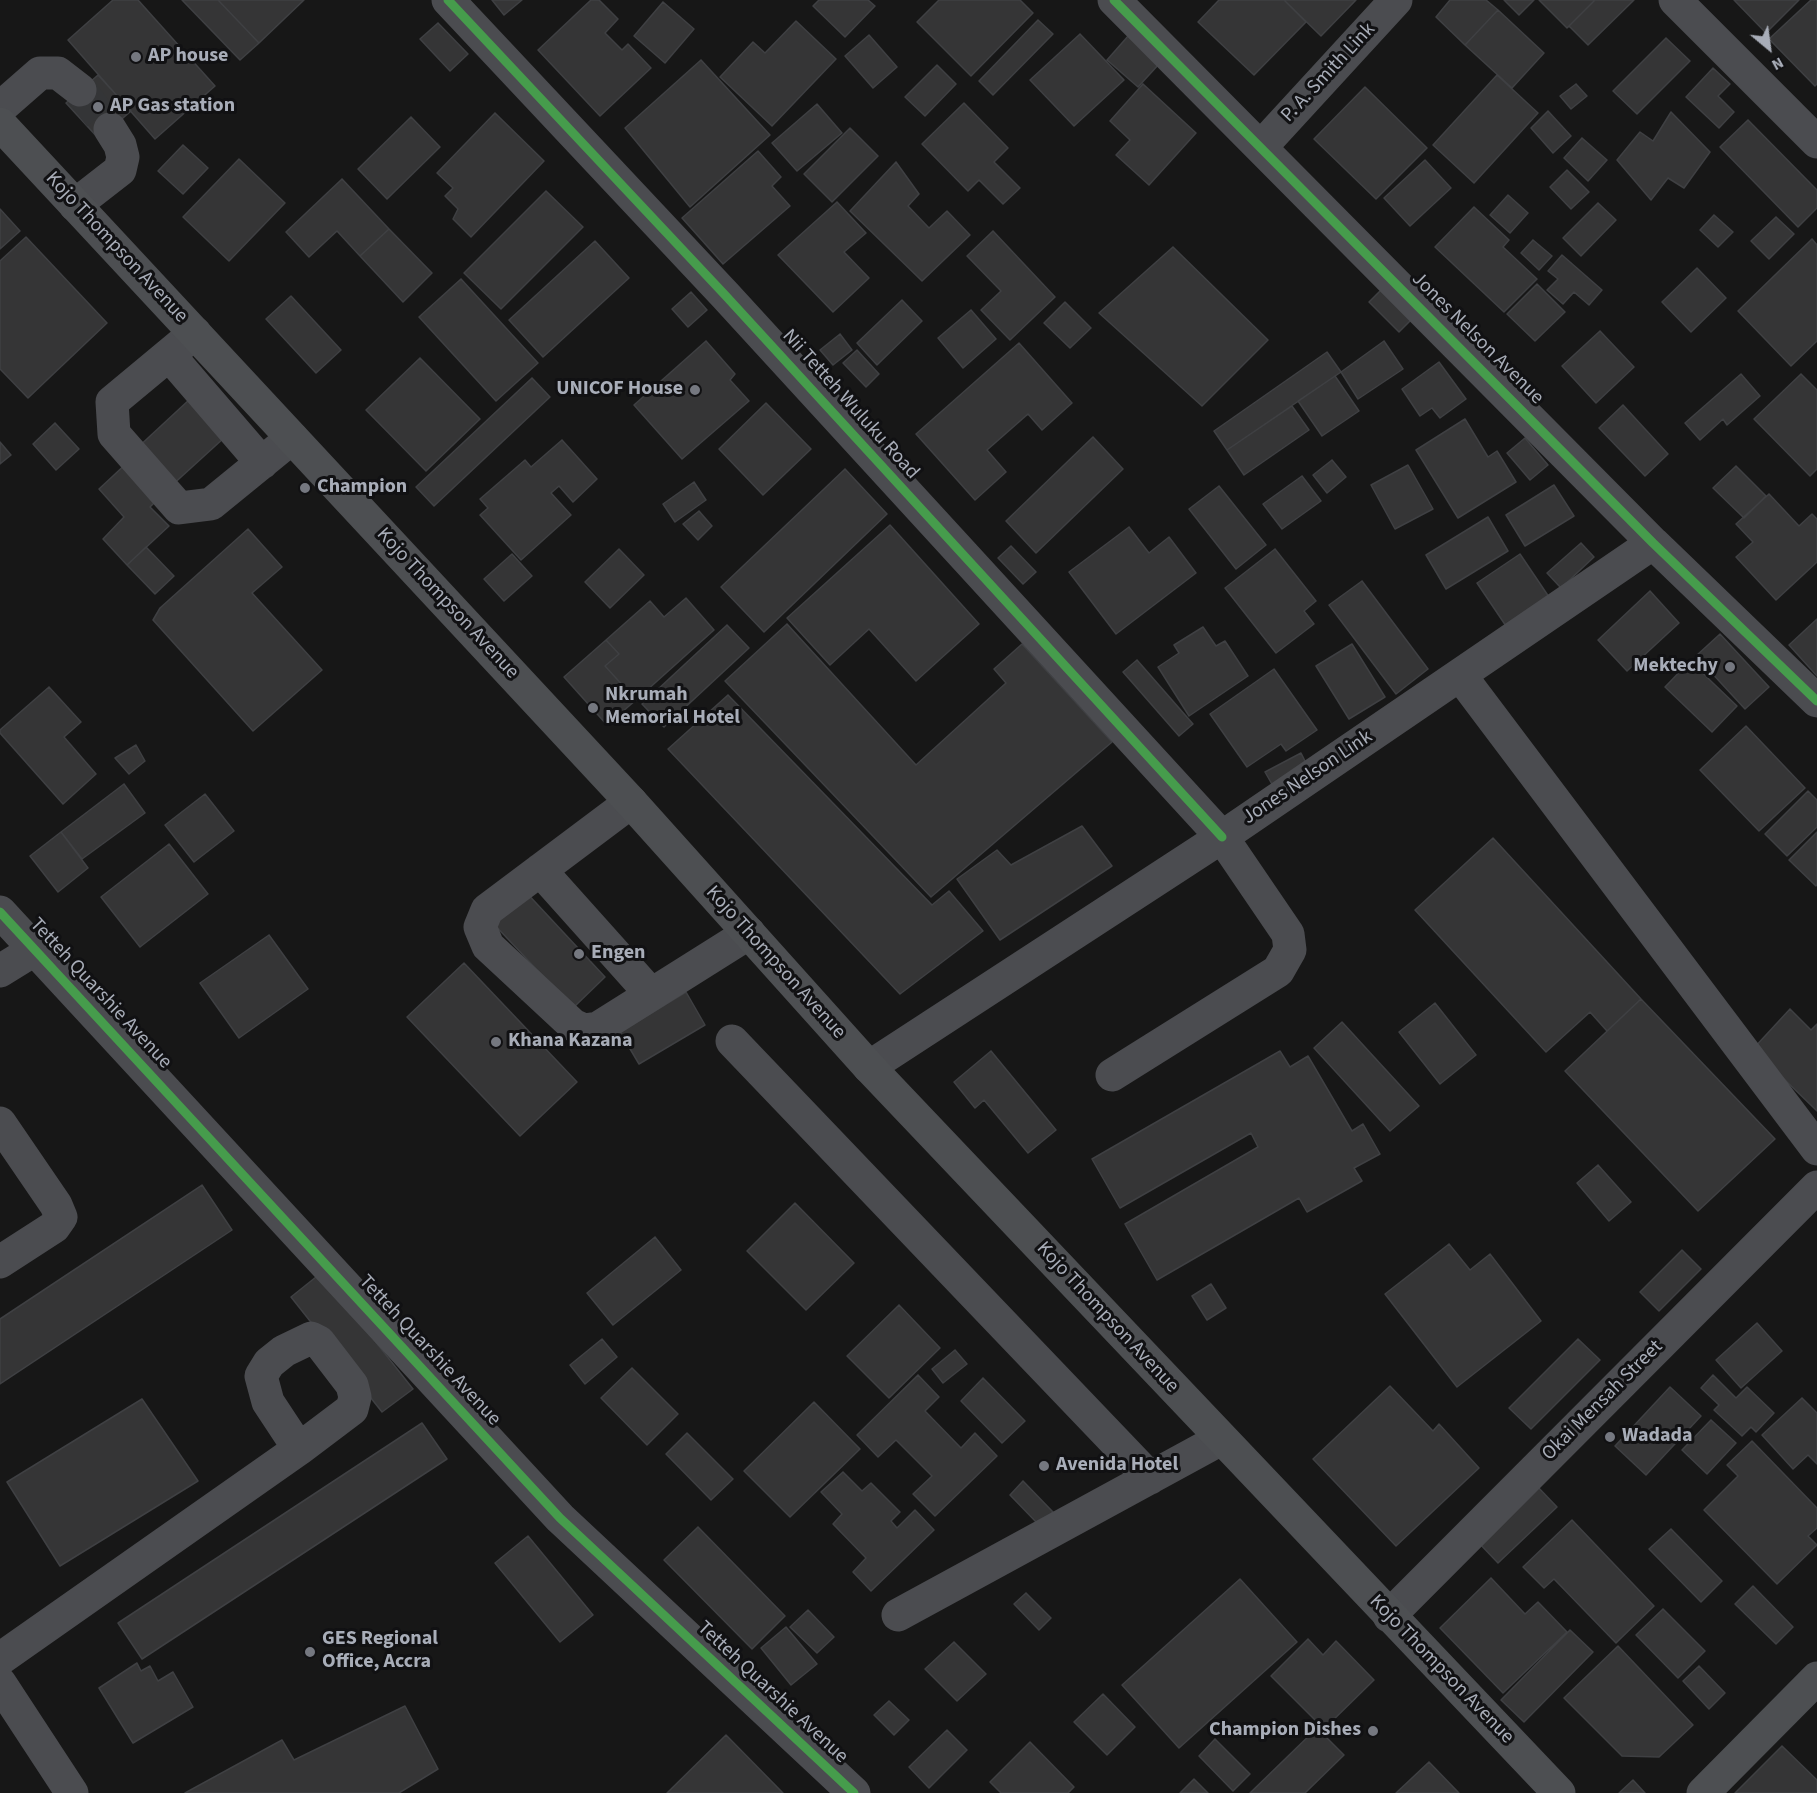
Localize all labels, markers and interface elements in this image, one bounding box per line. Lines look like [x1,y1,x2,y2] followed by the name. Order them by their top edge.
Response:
[1277,18,1381,128] street label: P. A. Smith Link
[1739,18,1799,78] north arrow
[148,45,228,69] place label: AP house
[129,50,143,64] marker: AP house
[1768,52,1788,76] text: N
[110,95,235,119] place label: AP Gas station
[91,100,105,114] marker: AP Gas station
[40,167,192,329] street label: Kojo Thompson Avenue
[1406,268,1548,410] street label: Jones Nelson Avenue
[776,325,924,485] street label: Nii Tetteh Wuluku Road
[556,378,683,402] place label: UNICOF House
[688,383,702,397] marker: UNICOF House
[317,476,407,500] place label: Champion
[298,481,312,495] marker: Champion
[371,523,523,685] street label: Kojo Thompson Avenue
[1633,655,1718,679] place label: Mektechy
[1723,660,1737,674] marker: Mektechy
[605,684,740,731] place label: Nkrumah Memorial Hotel
[586,701,600,715] marker: Nkrumah Memorial Hotel
[1239,726,1377,830] street label: Jones Nelson Link
[700,881,850,1045] street label: Kojo Thompson Avenue
[24,914,176,1074] street label: Tetteh Quarshie Avenue
[591,942,646,966] place label: Engen
[572,947,586,961] marker: Engen
[508,1030,632,1054] place label: Khana Kazana
[489,1035,503,1049] marker: Khana Kazana
[1031,1237,1183,1399] street label: Kojo Thompson Avenue
[353,1271,505,1431] street label: Tetteh Quarshie Avenue
[1538,1336,1668,1466] street label: Okai Mensah Street
[1622,1425,1693,1449] place label: Wadada
[1603,1430,1617,1444] marker: Wadada
[1056,1454,1178,1478] place label: Avenida Hotel
[1037,1459,1051,1473] marker: Avenida Hotel
[1364,1590,1518,1750] street label: Kojo Thompson Avenue
[692,1617,852,1769] street label: Tetteh Quarshie Avenue
[322,1628,438,1675] place label: GES Regional Office, Accra
[303,1645,317,1659] marker: GES Regional Office, Accra
[1209,1719,1361,1743] place label: Champion Dishes
[1366,1724,1380,1738] marker: Champion Dishes

